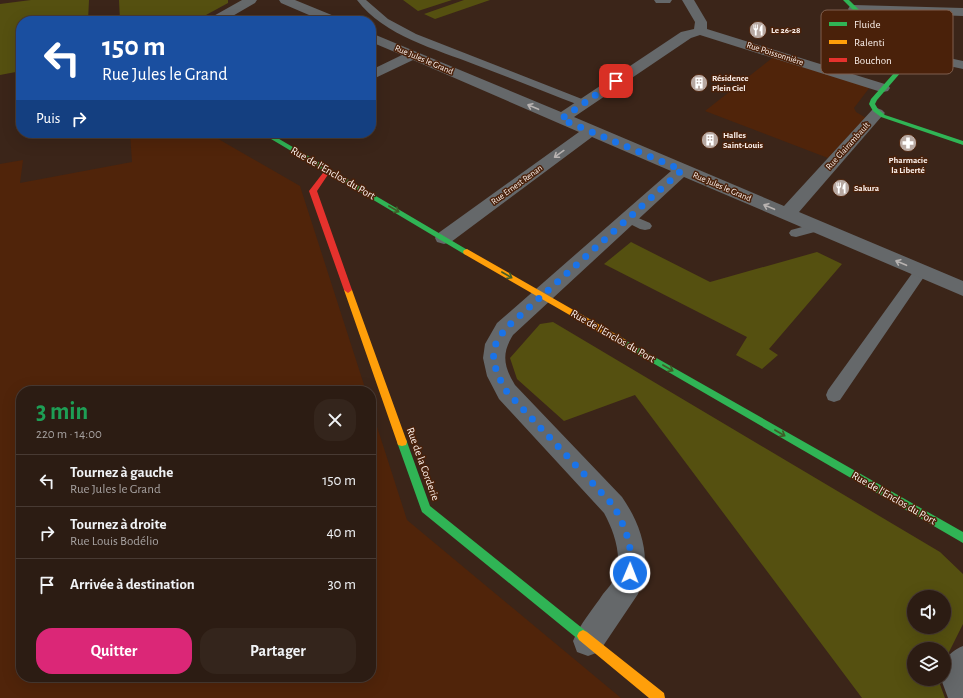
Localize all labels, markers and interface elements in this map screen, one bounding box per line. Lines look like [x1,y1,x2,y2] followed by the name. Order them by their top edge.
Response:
[821,10,953,74] legend
[854,19,881,30] text: Fluide
[748,20,768,40] restaurant icon: Le 26-28
[771,26,801,35] place label: Le 26-28
[36,32,88,84] icon: left
[102,33,166,61] text: 150 m
[854,37,885,48] text: Ralenti
[745,41,805,67] street label: Rue Poissonnière
[393,44,455,77] street label: Rue Jules le Grand
[854,55,892,66] text: Bouchon
[599,64,633,98] pin
[102,66,228,84] text: Rue Jules le Grand
[605,70,627,92] icon: arrive
[689,73,709,93] building icon: Résidence Plein Ciel
[712,74,749,93] place label: Résidence Plein Ciel
[528,102,540,110] one-way arrow
[68,108,90,130] icon: right
[36,111,60,126] text: Puis
[824,120,872,172] street label: Rue Clairambault
[700,130,720,150] building icon: Halles Saint-Louis
[723,131,764,150] place label: Halles Saint-Louis
[898,133,918,153] pharmacy icon: Pharmacie la Liberté
[289,144,377,202] street label: Rue de l'Enclos du Port
[554,150,565,158] one-way arrow
[889,156,927,175] place label: Pharmacie la Liberté
[490,163,544,207] street label: Rue Ernest Renan
[691,171,753,204] street label: Rue Jules le Grand
[831,178,851,198] restaurant icon: Sakura
[854,184,880,193] place label: Sakura
[763,202,775,210] one-way arrow
[388,206,400,214] one-way arrow
[896,259,908,266] one-way arrow
[501,271,513,279] one-way arrow
[569,307,657,365] street label: Rue de l'Enclos du Port
[662,364,674,372] one-way arrow
[314,399,356,441] button: close
[36,400,88,424] text: 3 min
[405,426,441,502] street label: Rue de la Corderie
[36,428,102,441] text: 220 m · 14:00
[774,429,786,437] one-way arrow
[70,465,173,480] text: Tournez à gauche
[850,469,938,527] street label: Rue de l'Enclos du Port
[36,470,58,492] icon: left
[322,473,356,488] text: 150 m
[70,483,161,496] text: Rue Jules le Grand
[70,517,167,532] text: Tournez à droite
[36,522,58,544] icon: right
[326,525,356,540] text: 40 m
[70,535,159,548] text: Rue Louis Bodélio
[609,552,651,594] position arrow
[36,574,58,596] icon: arrive
[70,577,195,592] text: Arrivée à destination
[327,577,356,592] text: 30 m
[907,590,951,686] map controls
[907,590,951,634] button: sound
[36,628,192,674] button: Quitter
[200,628,356,674] button: Partager
[907,642,951,686] button: layers

